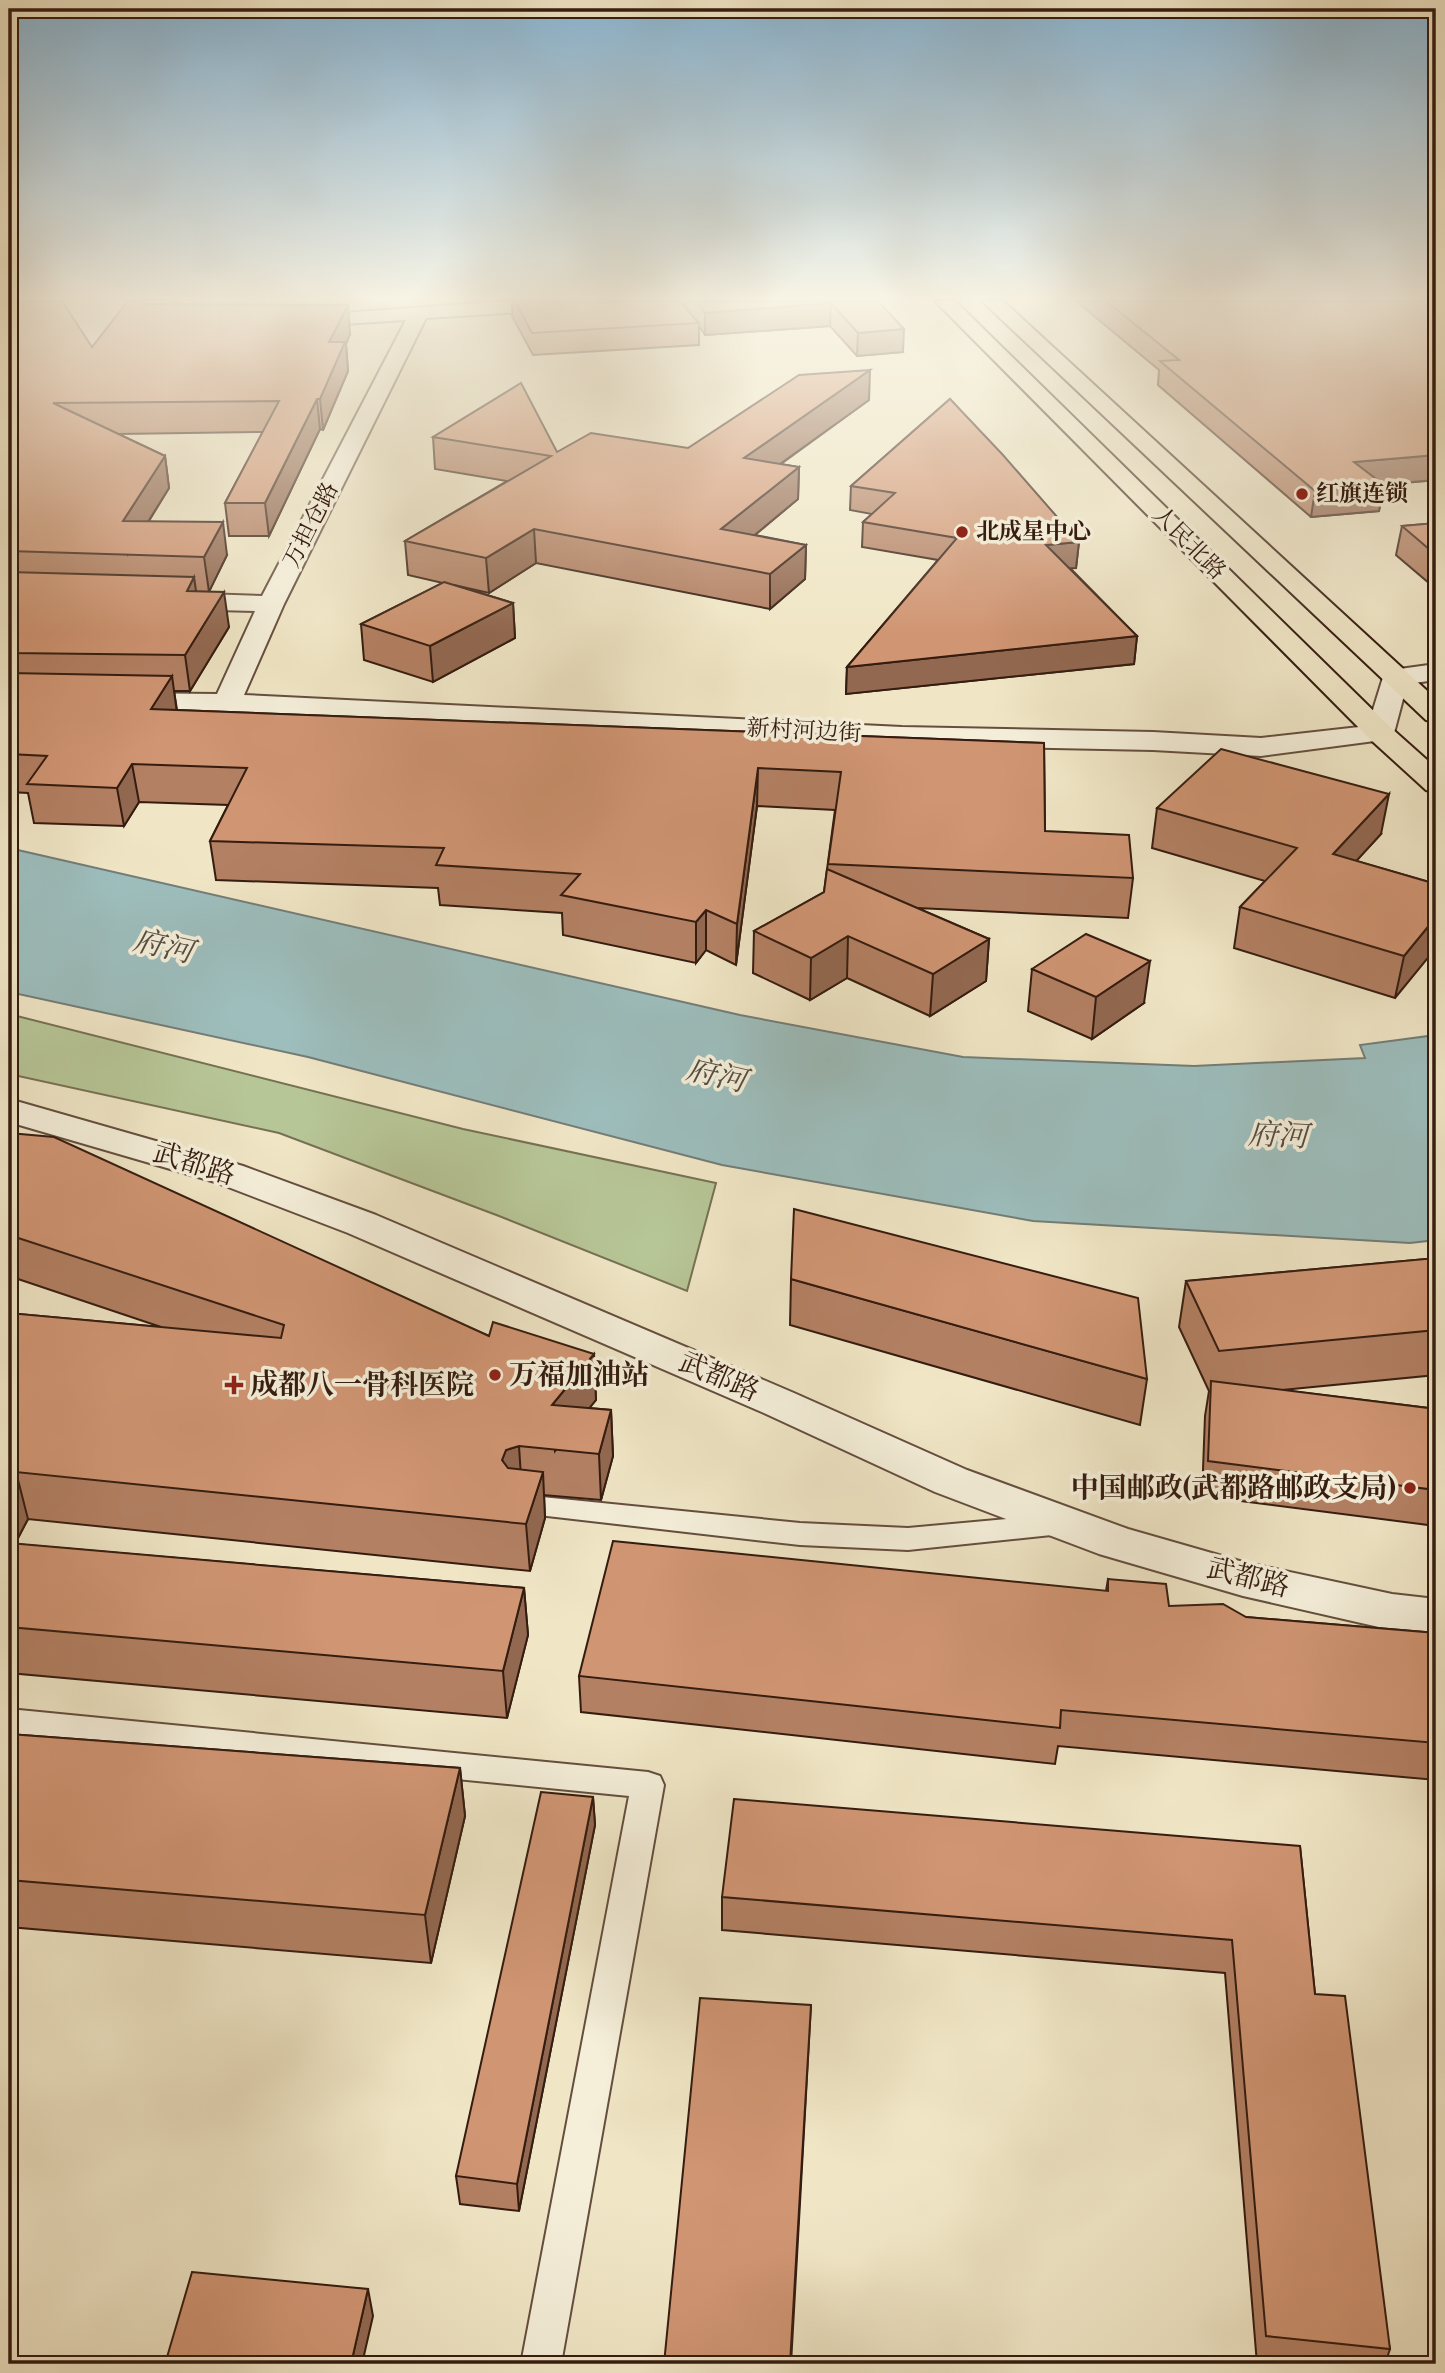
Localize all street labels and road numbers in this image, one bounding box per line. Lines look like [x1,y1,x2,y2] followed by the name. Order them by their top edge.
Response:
[278,478,344,572] street label: 万担仓路
[1147,501,1231,585] street label: 人民北路
[746,714,862,748] street label: 新村河边街
[149,1135,239,1193] street label: 武都路
[673,1344,765,1410] street label: 武都路
[1203,1551,1293,1605] street label: 武都路

